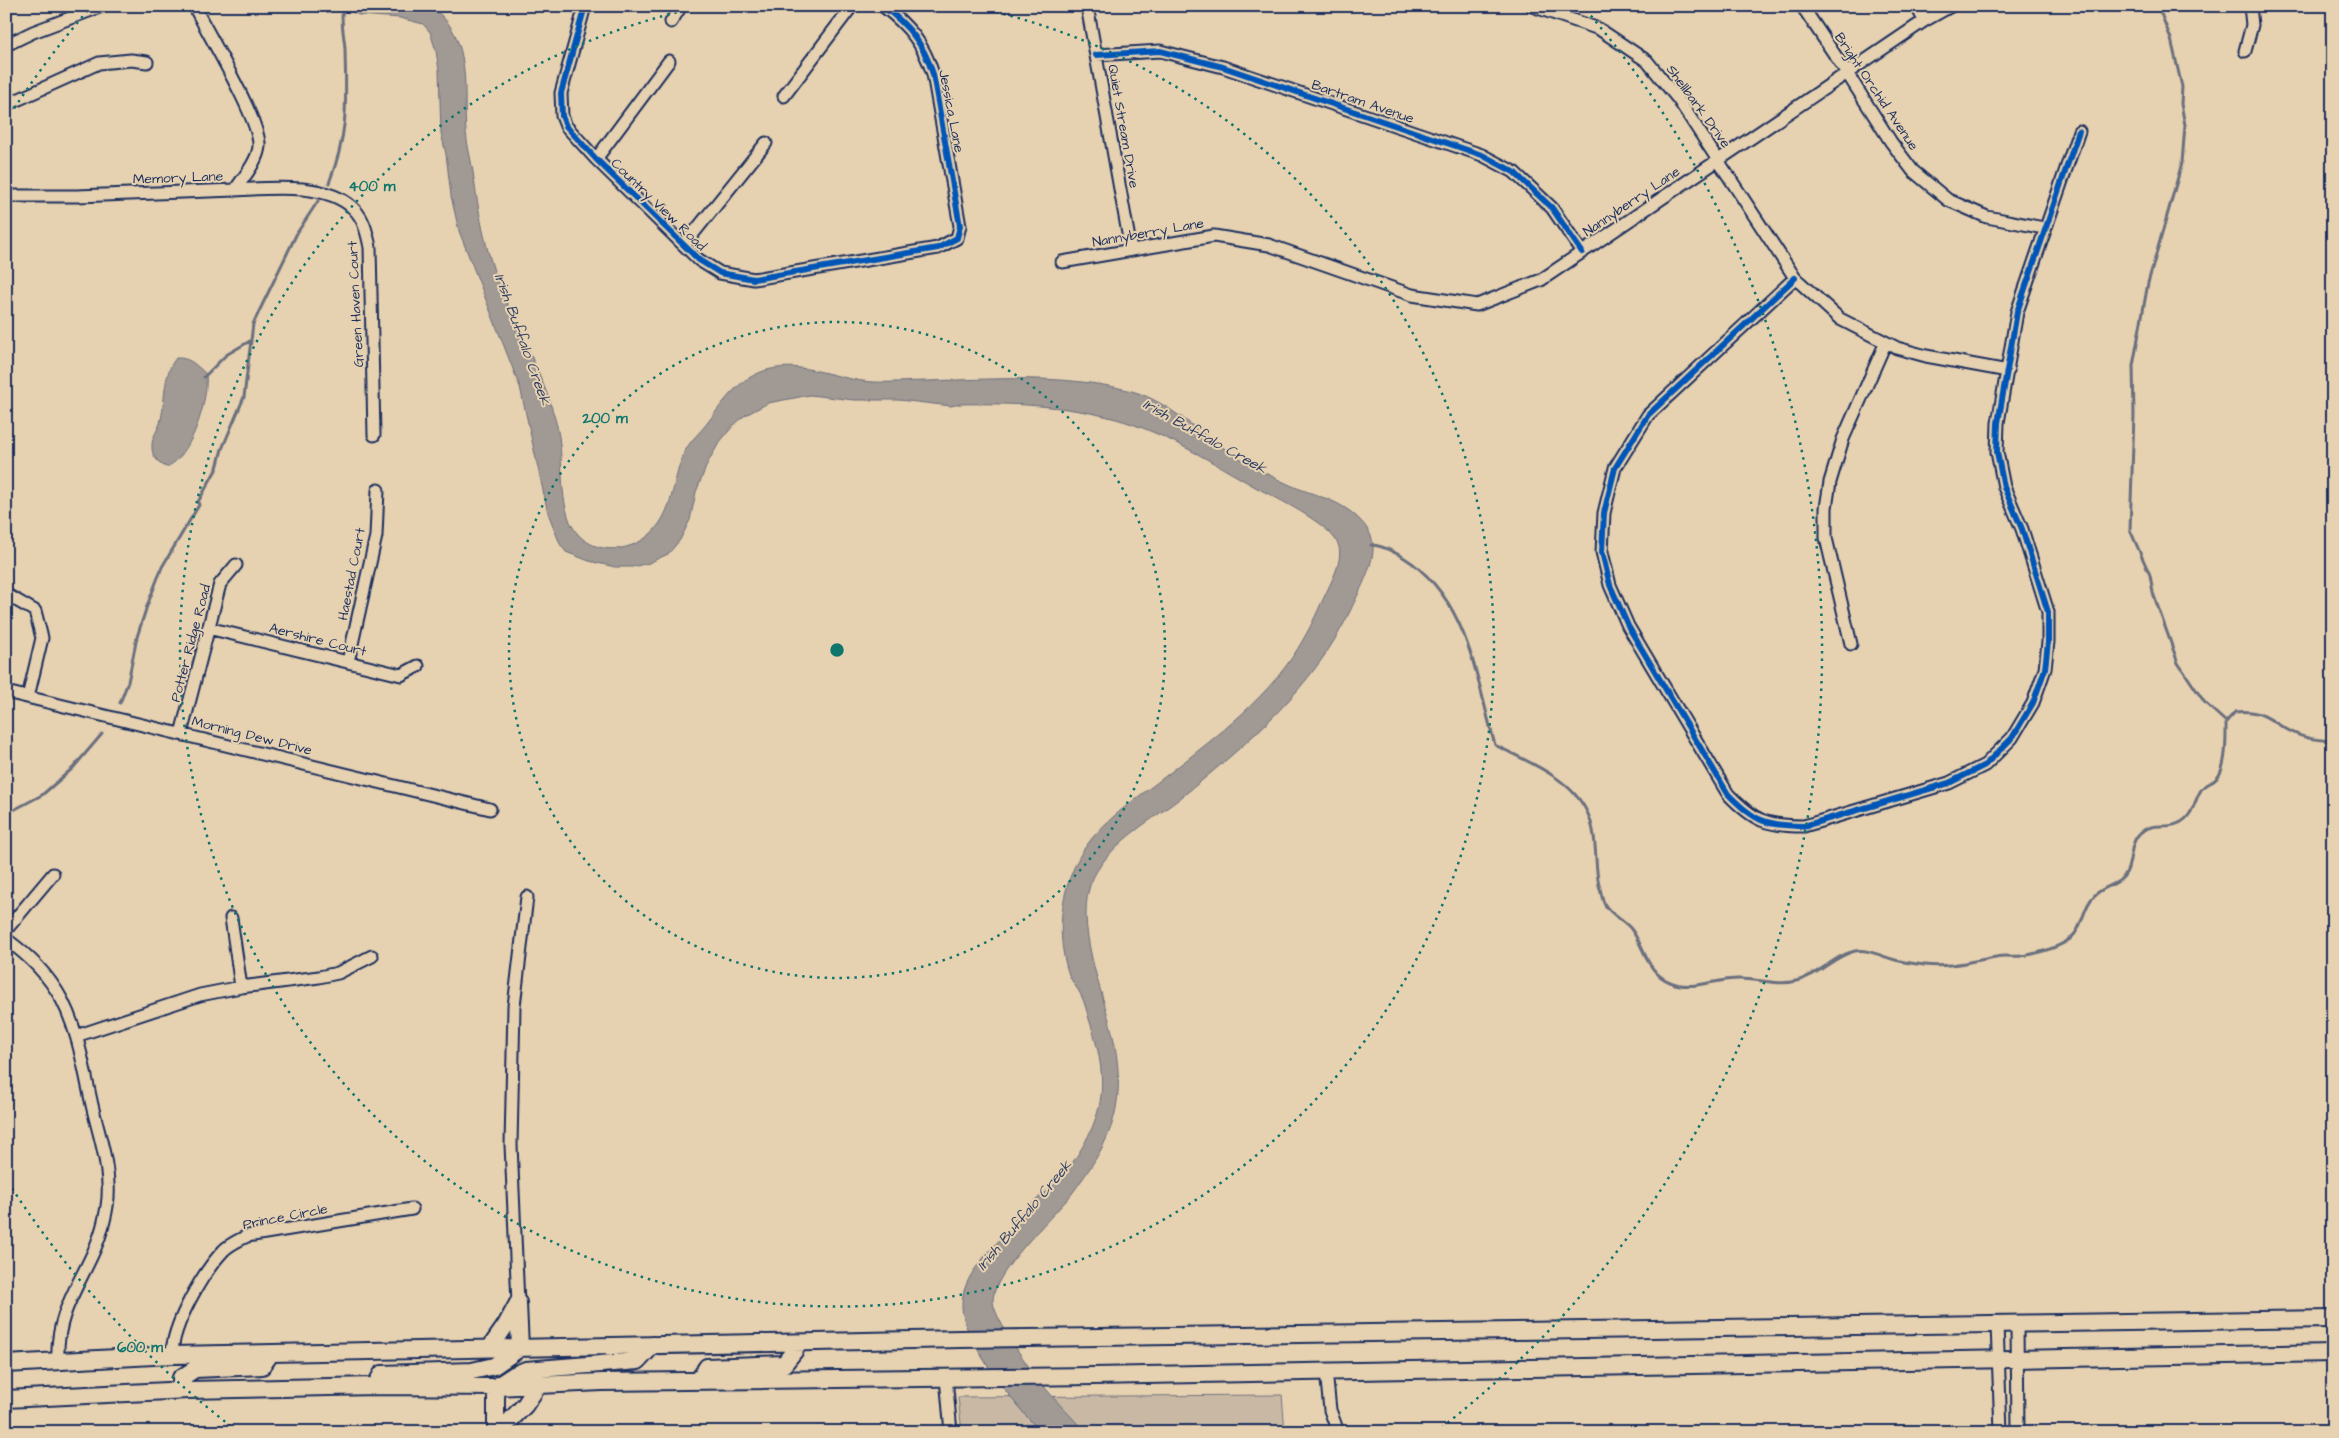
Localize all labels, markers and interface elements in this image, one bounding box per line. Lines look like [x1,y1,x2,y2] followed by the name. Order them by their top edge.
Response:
[1829,29,1923,155] street label: Bright Orchid Avenue
[1661,61,1736,153] street label: Shellbark Drive
[1102,63,1144,190] street label: Quiet Stream Drive
[933,68,969,155] street label: Jessica Lane
[1309,75,1417,129] street label: Bartram Avenue
[606,154,711,256] street label: Country View Road
[1579,162,1684,242] street label: Nannyberry Lane
[133,166,224,190] street label: Memory Lane
[349,176,396,197] text: 400 m
[1091,213,1206,253] street label: Nannyberry Lane
[343,240,369,368] street label: Green Haven Court
[489,270,556,409] water label: Irish Buffalo Creek
[1139,394,1271,480] water label: Irish Buffalo Creek
[581,408,628,429] text: 200 m
[333,526,371,622] street label: Haestad Court
[166,582,216,704] street label: Potter Ridge Road
[267,618,369,662] street label: Aershire Court
[828,641,846,659] centre of rings
[189,711,314,761] street label: Morning Dew Drive
[972,1155,1077,1275] water label: Irish Buffalo Creek
[241,1199,330,1235] street label: Prince Circle
[117,1337,163,1358] text: 600 m

